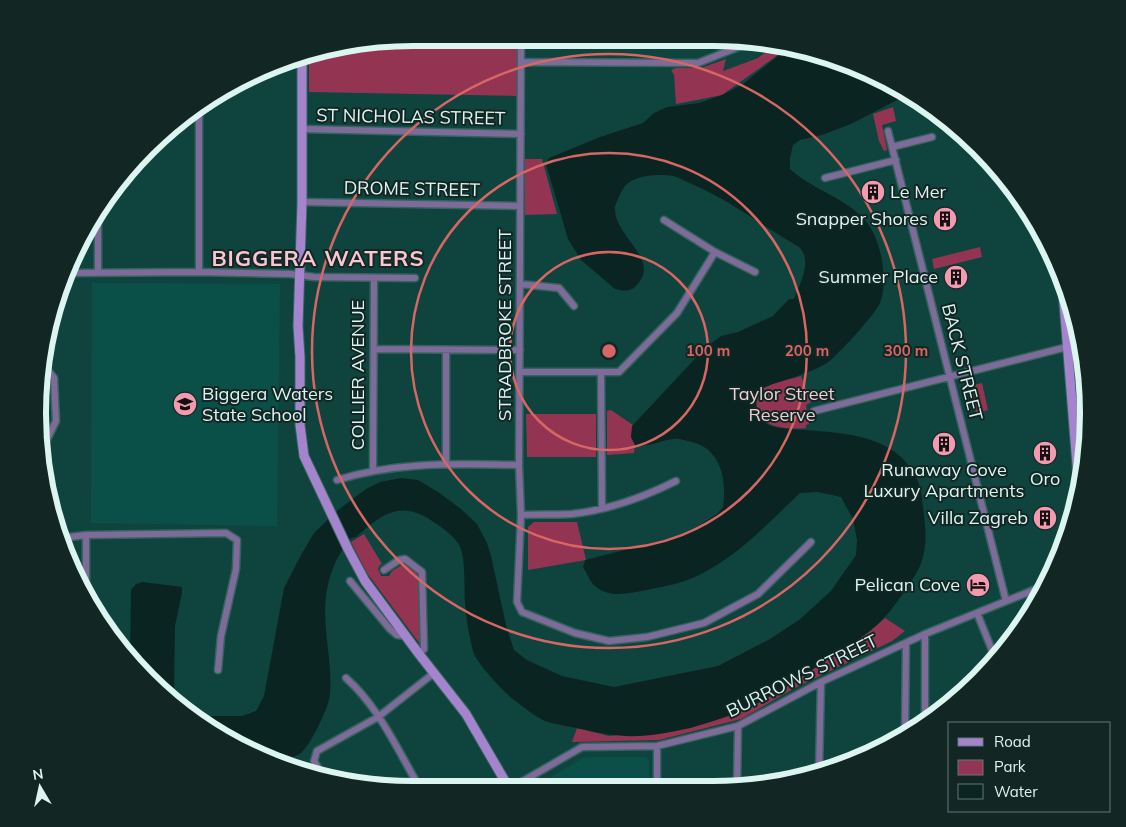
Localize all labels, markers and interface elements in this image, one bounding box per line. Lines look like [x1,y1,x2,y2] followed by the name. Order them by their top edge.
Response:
[316,103,506,130] street label: ST NICHOLAS STREET
[344,176,481,201] street label: DROME STREET
[860,179,886,205] building icon: Le Mer
[890,180,946,203] place label: Le Mer
[932,206,958,232] building icon: Snapper Shores
[796,207,928,230] place label: Snapper Shores
[493,229,516,421] street label: STRADBROKE STREET
[211,244,425,272] district label: BIGGERA WATERS
[943,264,969,290] building icon: Summer Place
[818,265,938,288] place label: Summer Place
[346,300,369,450] street label: COLLIER AVENUE
[937,301,988,423] street label: BACK STREET
[686,341,730,360] text: 100 m
[785,341,829,360] text: 200 m
[884,341,928,360] text: 300 m
[600,342,618,360] centre of rings
[202,382,333,426] place label: Biggera Waters State School
[729,382,835,426] park label: Taylor Street Reserve
[172,391,198,417] school or university icon: Biggera Waters State School
[931,431,957,457] building icon: Runaway Cove Luxury Apartments
[1032,440,1058,466] building icon: Oro
[864,458,1025,502] place label: Runaway Cove Luxury Apartments
[1030,467,1060,490] place label: Oro
[1032,505,1058,531] building icon: Villa Zagreb
[928,506,1028,529] place label: Villa Zagreb
[965,572,991,598] hotel icon: Pelican Cove
[854,573,960,596] place label: Pelican Cove
[722,629,881,722] street label: BURROWS STREET
[948,722,1111,812] legend
[994,732,1031,751] text: Road
[994,757,1026,776] text: Park
[15,762,65,812] north arrow
[31,764,45,784] text: N
[994,782,1038,801] text: Water

